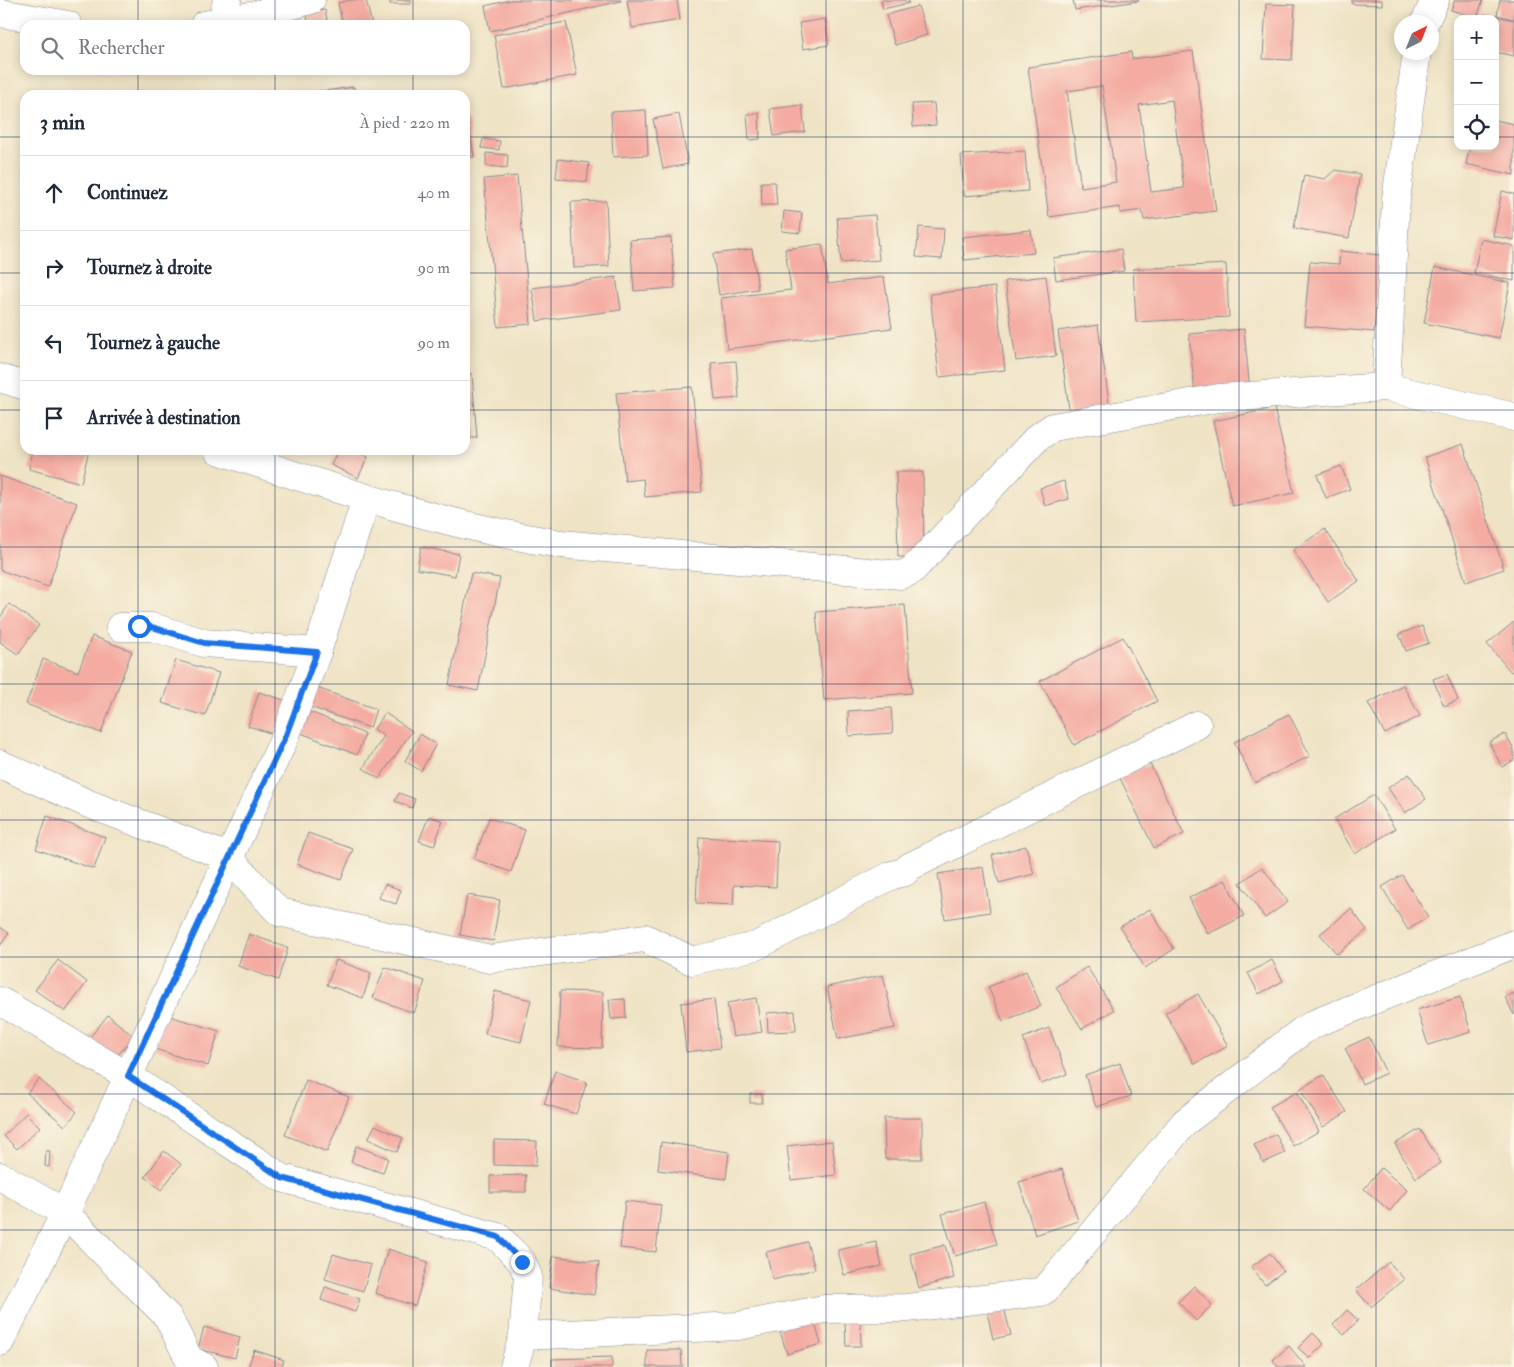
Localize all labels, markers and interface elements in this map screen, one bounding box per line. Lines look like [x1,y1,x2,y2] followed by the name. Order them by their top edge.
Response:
[1394,15,1439,60] north arrow
[1454,15,1499,150] map controls
[1454,15,1499,60] button: +
[20,20,470,75] search box
[38,34,66,62] icon: search
[78,36,165,60] text: Rechercher
[1454,60,1499,105] button: −
[1454,105,1499,150] button: locate
[40,109,85,136] text: 3 min
[360,113,450,133] text: À pied · 220 m
[40,179,68,207] icon: ahead
[87,181,168,205] text: Continuez
[417,183,450,203] text: 40 m
[40,254,68,282] icon: right
[87,256,212,280] text: Tournez à droite
[418,258,450,278] text: 90 m
[40,329,68,357] icon: left
[87,331,220,355] text: Tournez à gauche
[418,333,450,353] text: 90 m
[40,404,68,432] icon: arrive
[87,406,241,430] text: Arrivée à destination
[128,615,151,638] route start
[511,1251,534,1274] route end

